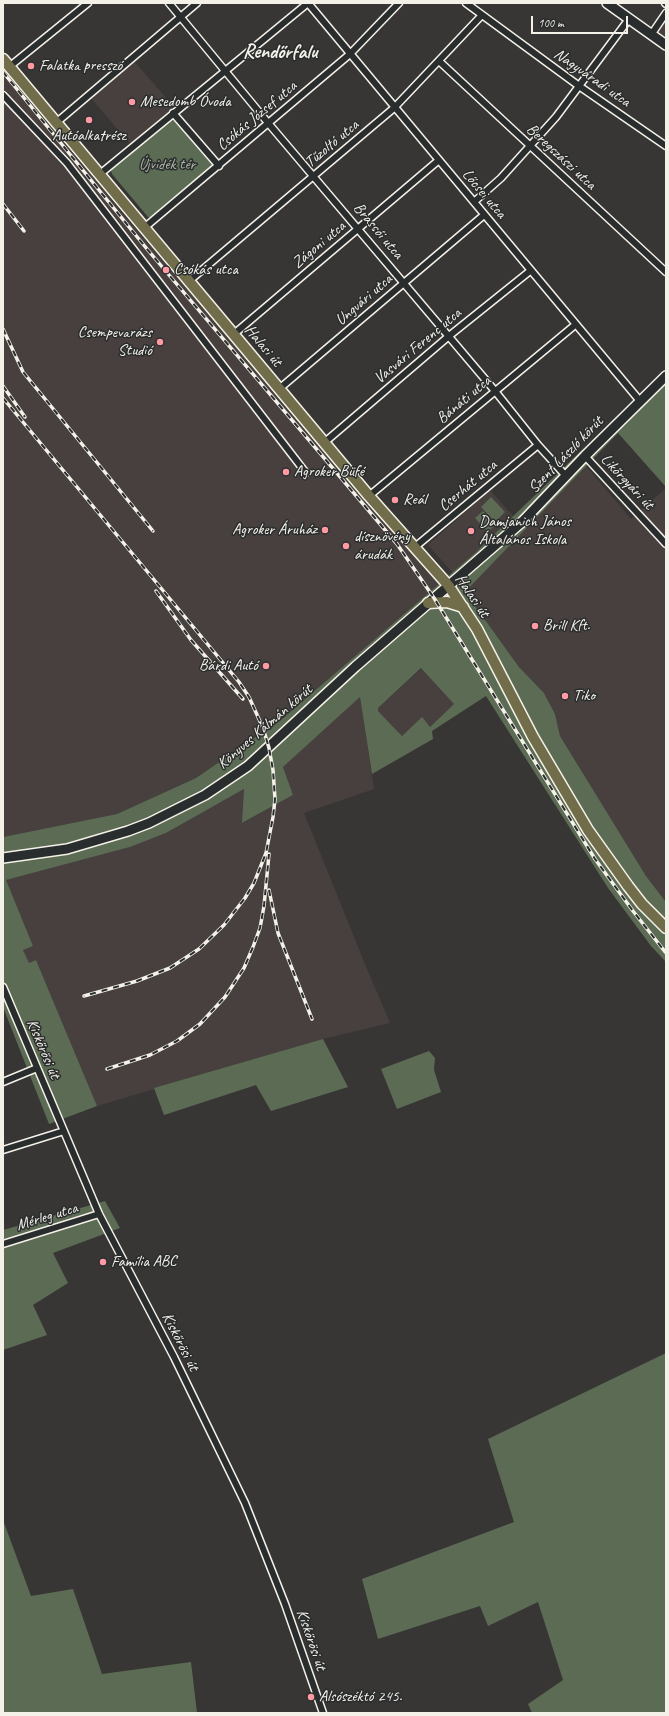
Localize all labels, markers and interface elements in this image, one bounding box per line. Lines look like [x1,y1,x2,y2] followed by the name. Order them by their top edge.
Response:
[533,8,630,34] scale bar
[538,15,564,31] text: 100 m
[243,41,317,65] district label: Rendőrfalu
[550,45,634,111] street label: Nagyváradi utca
[39,56,122,76] place label: Falatka presszó
[26,61,36,71] marker: Falatka presszó
[213,77,301,155] street label: Csókás József utca
[140,92,231,112] place label: Mesedomb Óvoda
[127,97,137,107] marker: Mesedomb Óvoda
[84,115,94,125] marker: Autóalkatrész
[301,116,363,172] street label: Tűzoltó utca
[522,120,600,194] street label: Beregszászi utca
[52,126,126,146] place label: Autóalkatrész
[139,155,195,175] park label: Újvidék tér
[458,165,510,223] street label: Lőcsei utca
[349,199,407,263] street label: Brassói utca
[288,217,350,273] street label: Zágoni utca
[174,260,238,280] place label: Csókás utca
[161,265,171,275] marker: Csókás utca
[332,270,396,330] street label: Ungvári utca
[370,304,466,388] street label: Vasvári Ferenc utca
[240,321,286,371] street label: Halasi út
[78,323,152,361] place label: Csempevarázs Studió
[155,337,165,347] marker: Csempevarázs Studió
[433,372,495,428] street label: Bánáti utca
[524,412,608,498] street label: Szent László körút
[596,450,658,514] street label: Likőrgyári út
[435,456,501,516] street label: Cserhát utca
[294,462,364,482] place label: Agroker Büfé
[281,467,291,477] marker: Agroker Büfé
[403,490,426,510] place label: Reál
[390,495,400,505] marker: Reál
[479,512,571,550] place label: Damjanich János Általános Iskola
[232,520,317,540] place label: Agroker Áruház
[320,525,330,535] marker: Agroker Áruház
[466,526,476,536] marker: Damjanich János Általános Iskola
[354,527,410,565] place label: dísznövény árudák
[341,541,351,551] marker: dísznövény árudák
[450,570,494,622] street label: Halasi út
[543,616,590,636] place label: Brill Kft.
[530,621,540,631] marker: Brill Kft.
[199,656,258,676] place label: Bárdi Autó
[261,661,271,671] marker: Bárdi Autó
[213,680,317,774] street label: Könyves Kálmán körút
[573,686,595,706] place label: Tiko
[560,691,570,701] marker: Tiko
[22,1016,64,1082] street label: Kiskőrösi út
[14,1199,80,1235] street label: Mérleg utca
[111,1252,176,1272] place label: Família ABC
[98,1257,108,1267] marker: Família ABC
[157,1310,203,1374] street label: Kiskőrösi út
[292,1607,330,1673] street label: Kiskőrösi út
[319,1687,402,1707] place label: Alsószéktó 245.
[306,1692,316,1702] marker: Alsószéktó 245.

